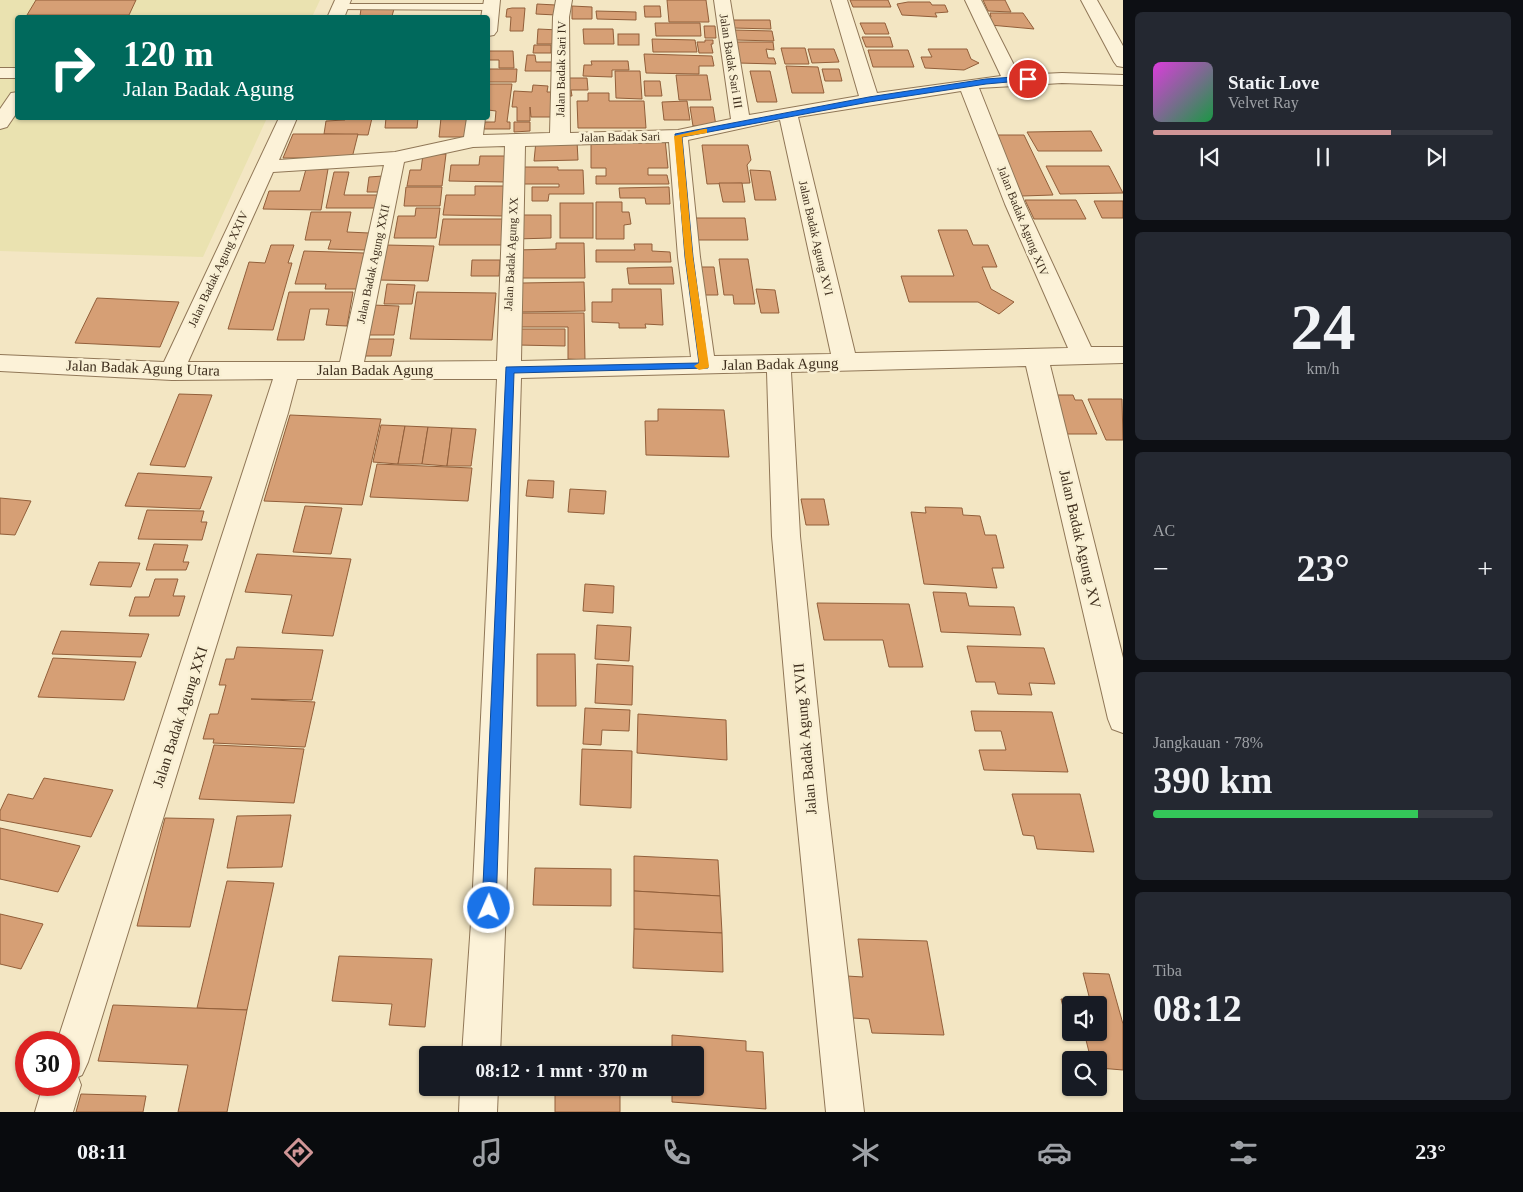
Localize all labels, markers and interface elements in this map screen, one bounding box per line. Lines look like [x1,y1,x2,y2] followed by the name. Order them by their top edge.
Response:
[717,13,745,109] street label: Jalan Badak Sari III
[553,20,569,117] street label: Jalan Badak Sari IV
[40,35,105,100] icon: right
[123,35,213,74] text: 120 m
[1007,58,1049,100] pin
[1014,65,1042,93] icon: arrive
[1228,72,1319,93] text: Static Love
[123,76,294,101] text: Jalan Badak Agung
[1228,94,1299,111] text: Velvet Ray
[580,129,661,145] street label: Jalan Badak Sari
[1196,143,1224,171] icon: previous
[1309,143,1337,171] icon: pause
[1422,143,1450,171] icon: next
[994,164,1052,278] street label: Jalan Badak Agung XIV
[796,179,836,297] street label: Jalan Badak Agung XVI
[501,197,521,311] street label: Jalan Badak Agung XX
[354,203,392,325] street label: Jalan Badak Agung XXII
[185,209,251,329] street label: Jalan Badak Agung XXIV
[1291,291,1356,363] text: 24
[722,355,839,373] street label: Jalan Badak Agung
[66,357,220,379] street label: Jalan Badak Agung Utara
[1307,360,1339,377] text: km/h
[317,362,434,378] street label: Jalan Badak Agung
[1056,468,1104,610] street label: Jalan Badak Agung XV
[1153,522,1175,539] text: AC
[1296,547,1350,589] text: 23°
[1153,553,1169,584] text: −
[1477,553,1493,584] text: +
[150,645,210,789] street label: Jalan Badak Agung XXI
[790,663,820,815] street label: Jalan Badak Agung XVII
[1153,734,1263,751] text: Jangkauan · 78%
[1153,759,1272,801] text: 390 km
[462,881,514,933] position arrow
[1153,962,1182,979] text: Tiba
[1153,987,1242,1029] text: 08:12
[1062,996,1107,1096] map controls
[1062,996,1107,1041] button: sound
[15,1031,80,1096] speed limit sign: 30
[1062,1051,1107,1096] button: search
[475,1060,648,1081] text: 08:12 · 1 mnt · 370 m
[281,1135,316,1170] icon: directions
[470,1135,505,1170] icon: music
[659,1135,694,1170] icon: phone
[848,1135,883,1170] icon: climate
[1037,1135,1072,1170] icon: car
[1226,1135,1261,1170] icon: filters
[77,1139,127,1164] text: 08:11
[1415,1139,1446,1164] text: 23°

